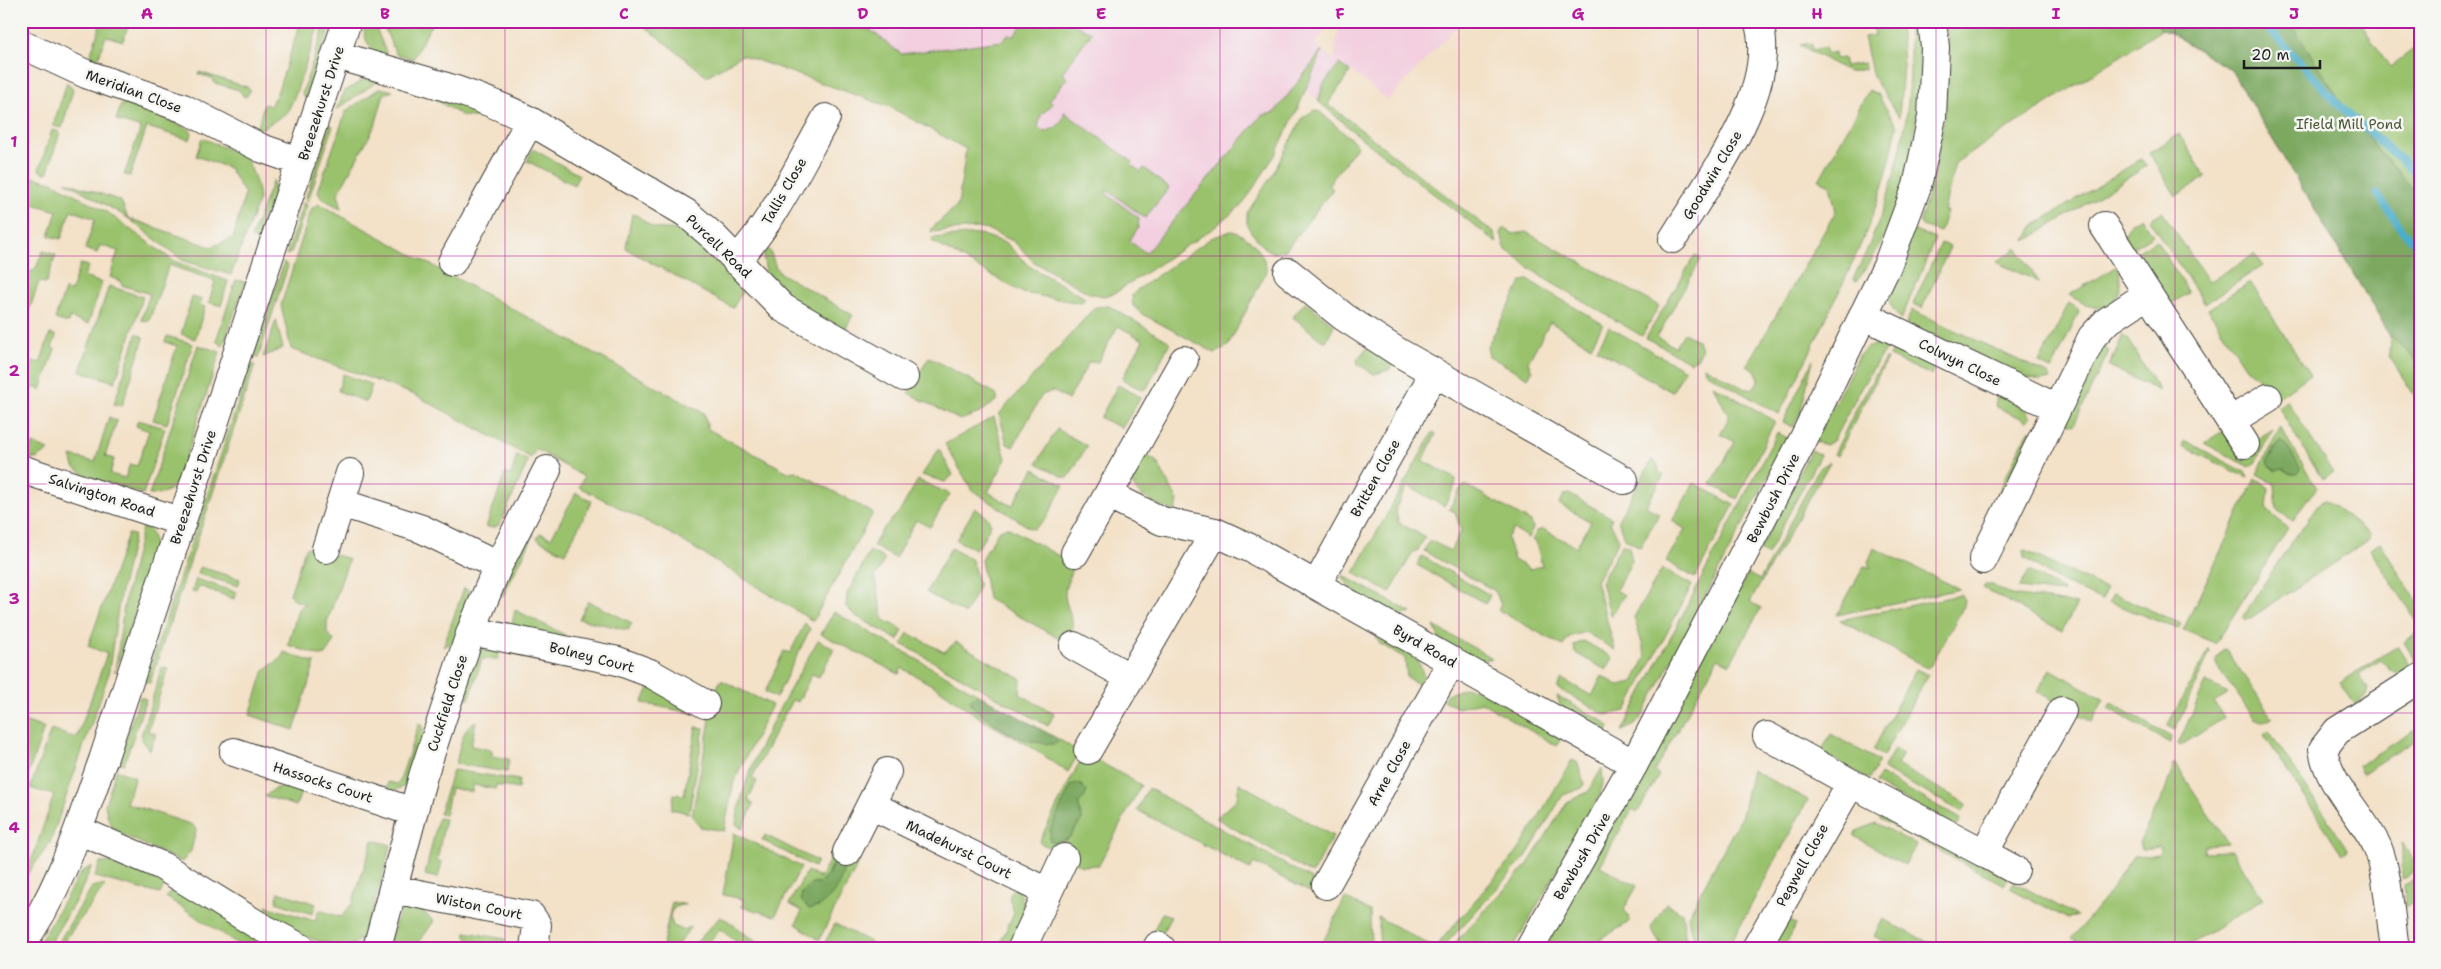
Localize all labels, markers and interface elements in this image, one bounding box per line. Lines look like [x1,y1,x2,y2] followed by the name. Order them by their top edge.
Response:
[141,3,153,24] text: A
[380,3,390,24] text: B
[619,3,629,24] text: C
[857,3,869,24] text: D
[1096,3,1106,24] text: E
[1335,3,1345,24] text: F
[1572,3,1585,24] text: G
[1811,3,1823,24] text: H
[2052,3,2061,24] text: I
[2289,3,2299,24] text: J
[2244,38,2320,70] scale bar
[294,43,348,163] street label: Breezehurst Drive
[2251,45,2290,65] text: 20 m
[83,65,185,117] street label: Meridian Close
[2296,115,2402,133] park label: Ifield Mill Pond
[1678,127,1746,223] street label: Goodwin Close
[10,131,18,152] text: 1
[758,154,811,228] street label: Tallis Close
[682,210,756,282] street label: Purcell Road
[1916,334,2004,390] street label: Colwyn Close
[8,360,20,381] text: 2
[166,427,220,547] street label: Breezehurst Drive
[1346,436,1404,520] street label: Britten Close
[1743,450,1803,546] street label: Bewbush Drive
[46,469,158,521] street label: Salvington Road
[8,588,20,609] text: 3
[1390,620,1460,672] street label: Byrd Road
[548,638,636,676] street label: Bolney Court
[423,652,471,754] street label: Cuckfield Close
[1363,737,1415,809] street label: Arne Close
[271,757,375,807] street label: Hassocks Court
[1549,809,1615,903] street label: Bewbush Drive
[903,816,1015,882] street label: Madehurst Court
[8,817,20,838] text: 4
[1772,820,1832,910] street label: Pegwell Close
[434,889,524,923] street label: Wiston Court

